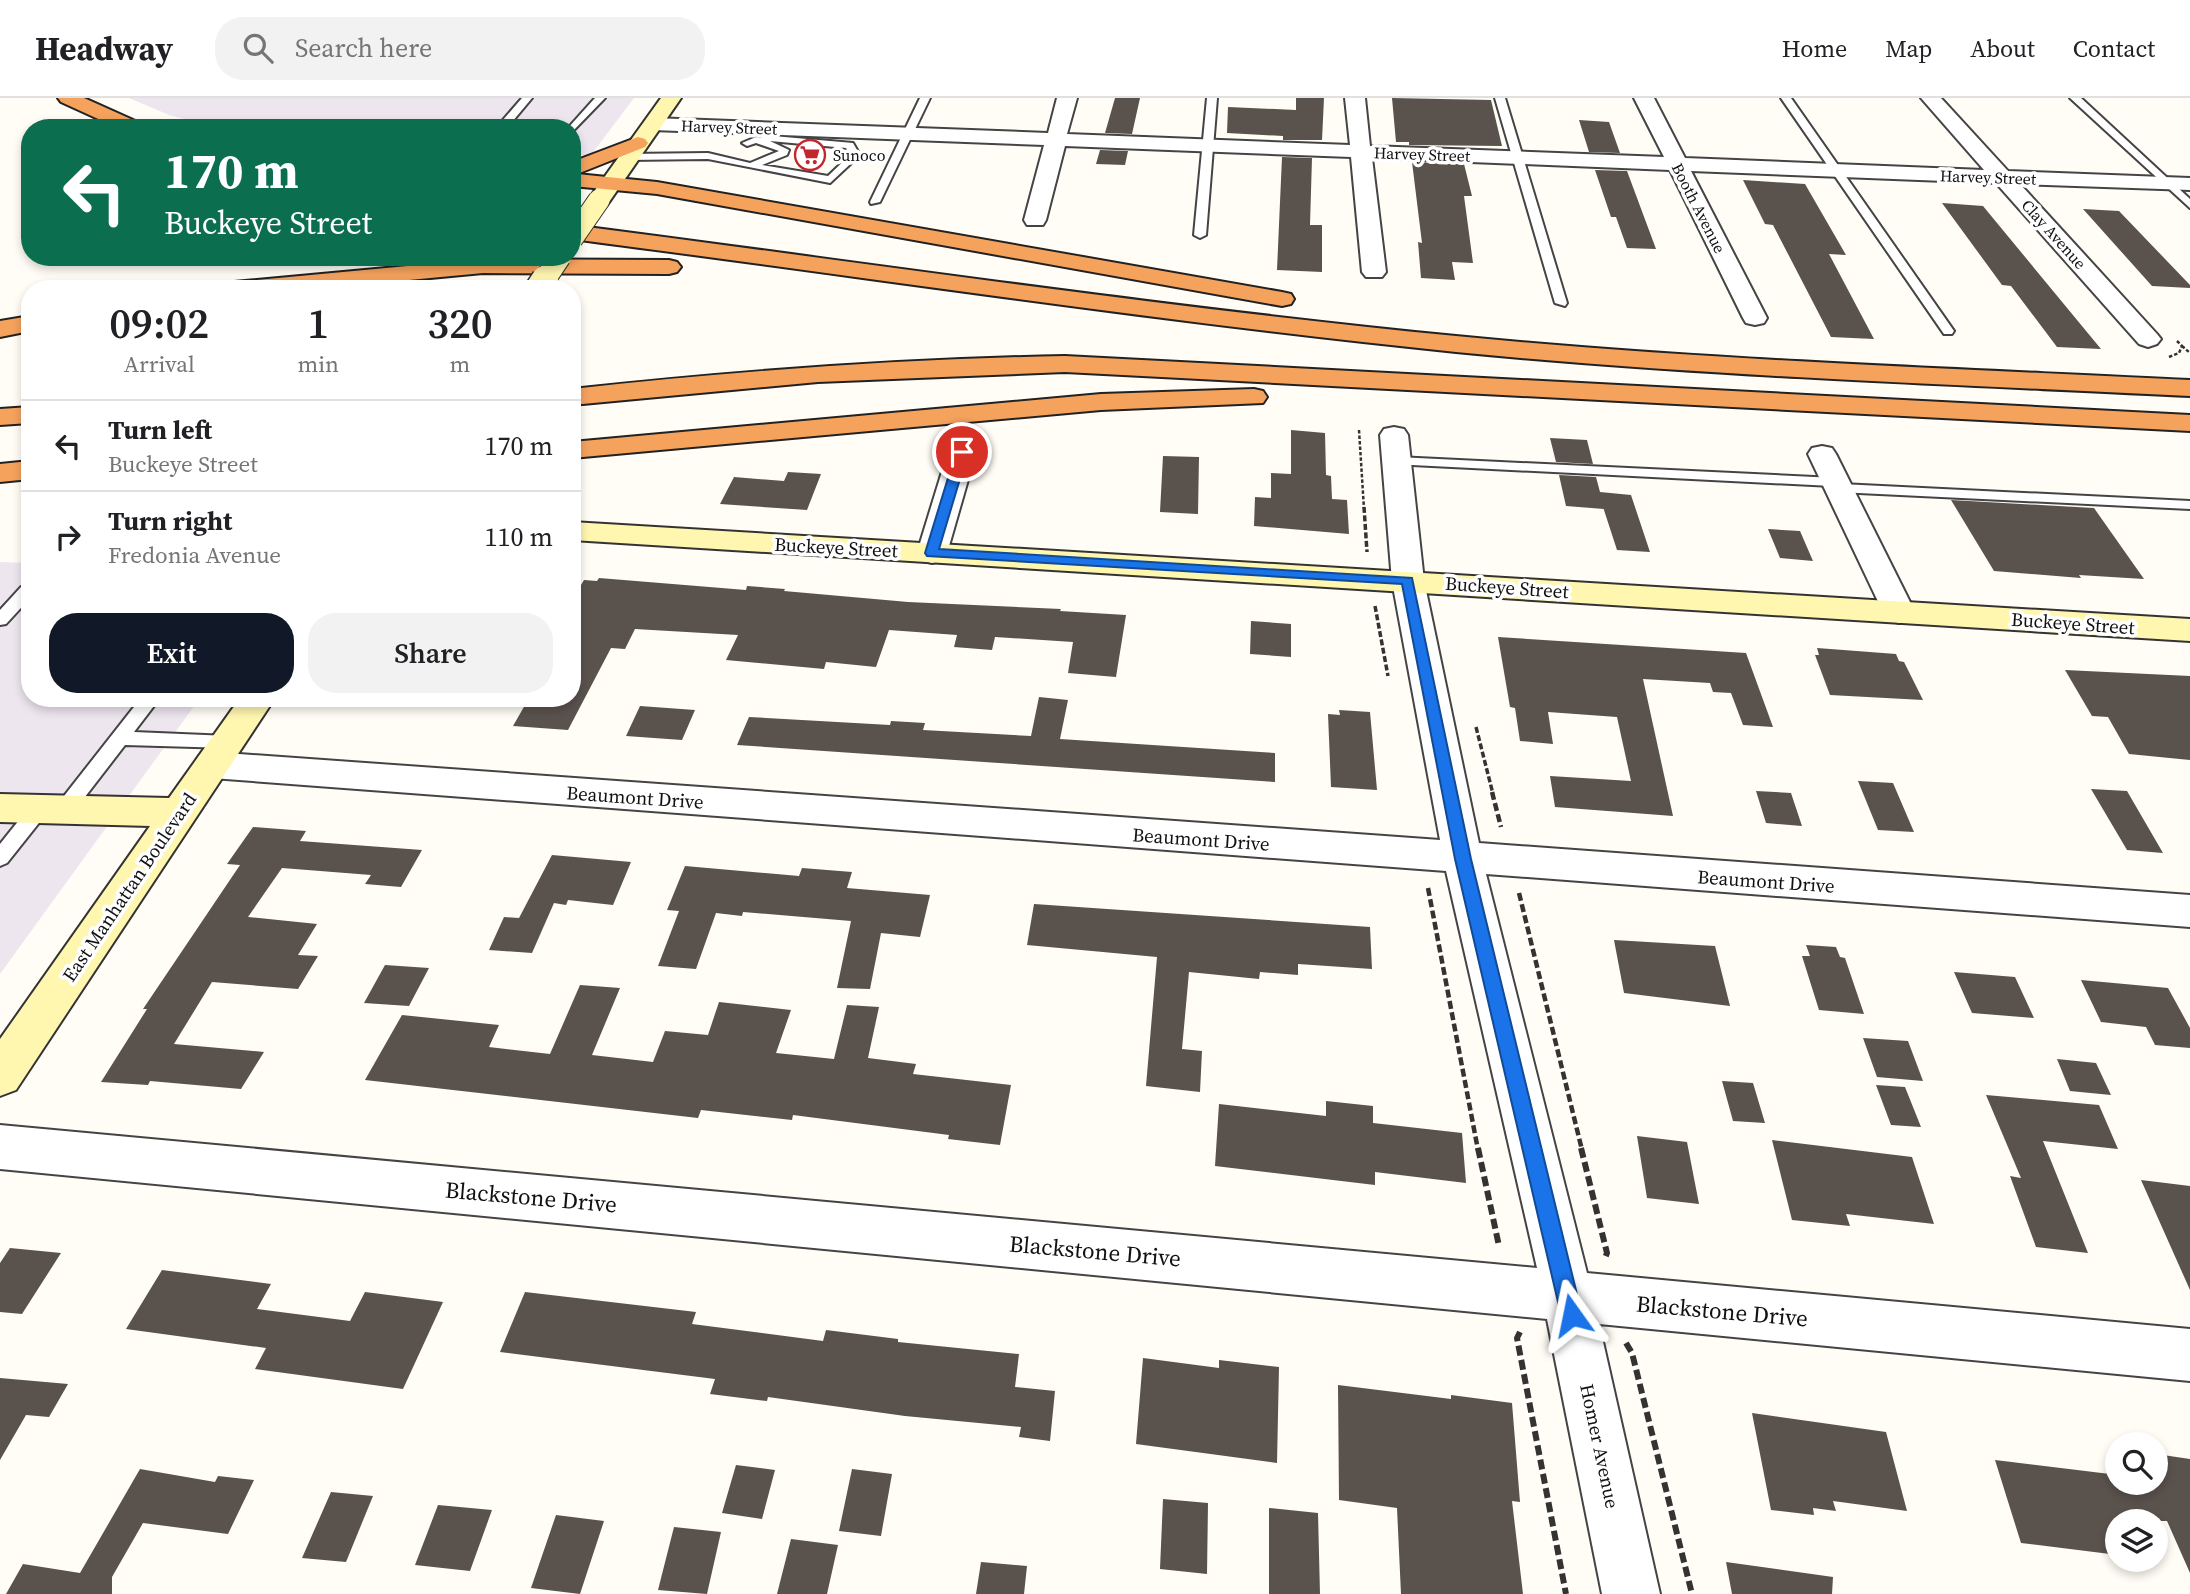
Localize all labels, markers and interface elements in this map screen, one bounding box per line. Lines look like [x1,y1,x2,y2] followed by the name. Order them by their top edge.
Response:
[215,17,705,80] search box
[35,26,173,71] text: Headway
[239,29,277,67] icon: search
[295,30,432,66] text: Search here
[1782,32,1847,65] text: Home
[1885,32,1932,65] text: Map
[1970,32,2035,65] text: About
[2073,32,2155,65] text: Contact
[680,114,778,140] street label: Harvey Street
[164,137,299,204] text: 170 m
[793,138,827,172] supermarket icon: Sunoco
[1373,141,1471,167] street label: Harvey Street
[833,144,886,166] place label: Sunoco
[49,147,140,238] icon: left
[1667,159,1731,257] street label: Booth Avenue
[1939,164,2037,190] street label: Harvey Street
[2017,194,2091,274] street label: Clay Avenue
[164,201,372,245] text: Buckeye Street
[109,294,209,352] text: 09:02
[307,294,329,352] text: 1
[427,294,493,352] text: 320
[124,348,195,380] text: Arrival
[297,348,339,380] text: min
[450,348,470,380] text: m
[108,412,212,448] text: Turn left
[932,422,992,482] pin
[49,427,87,465] icon: left
[485,428,553,464] text: 170 m
[943,433,981,471] icon: arrive
[108,448,258,480] text: Buckeye Street
[108,503,232,539] text: Turn right
[49,518,87,556] icon: right
[485,519,553,555] text: 110 m
[774,531,899,563] street label: Buckeye Street
[108,539,281,571] text: Fredonia Avenue
[1444,570,1570,604] street label: Buckeye Street
[2010,606,2136,640] street label: Buckeye Street
[49,613,294,693] button: Exit
[308,613,553,693] button: Share
[565,779,705,815] street label: Beaumont Drive
[56,787,202,987] street label: East Manhattan Boulevard
[1131,821,1271,857] street label: Beaumont Drive
[1696,863,1836,899] street label: Beaumont Drive
[444,1174,618,1220] street label: Blackstone Drive
[1008,1228,1182,1274] street label: Blackstone Drive
[1535,1278,1609,1352] position arrow
[1635,1288,1809,1334] street label: Blackstone Drive
[1574,1381,1626,1511] street label: Homer Avenue
[2105,1432,2168,1572] map controls
[2105,1432,2168,1495] button: search
[2105,1509,2168,1572] button: layers

